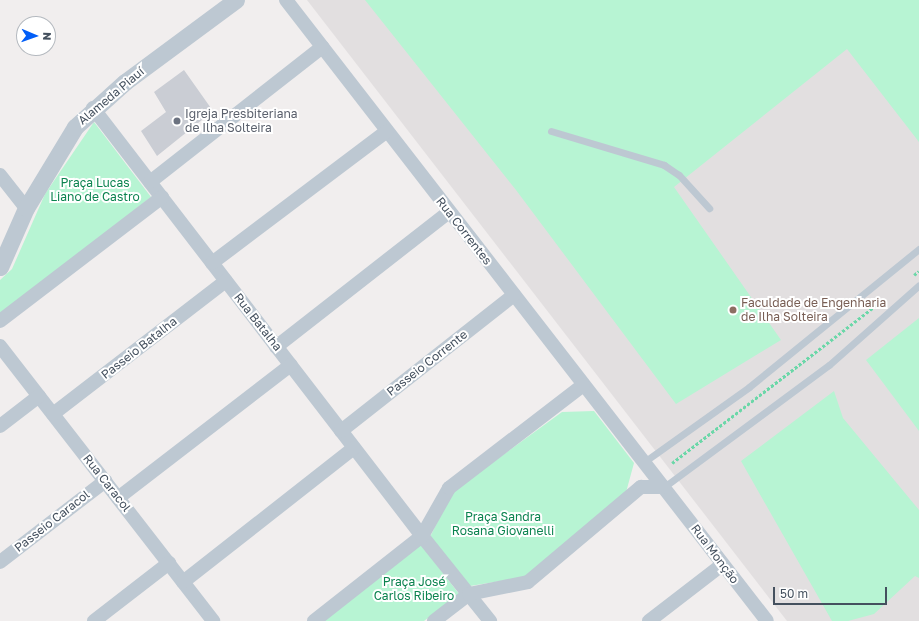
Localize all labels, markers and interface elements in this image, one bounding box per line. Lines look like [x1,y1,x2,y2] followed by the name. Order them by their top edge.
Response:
[16,16,56,56] north arrow
[41,32,54,41] text: N
[75,64,147,128] street label: Alameda Piauí
[185,107,298,135] place label: Igreja Presbiteriana de Ilha Solteira
[172,116,182,126] marker: Igreja Presbiteriana de Ilha Solteira
[50,176,140,204] park label: Praça Lucas Liano de Castro
[433,194,495,268] street label: Rua Correntes
[231,290,285,354] street label: Rua Batalha
[741,296,886,324] place label: Faculdade de Engenharia de Ilha Solteira
[728,305,738,315] marker: Faculdade de Engenharia de Ilha Solteira
[98,314,180,382] street label: Passeio Batalha
[384,327,470,399] street label: Passeio Corrente
[80,451,134,515] street label: Rua Caracol
[12,487,92,555] street label: Passeio Caracol
[452,510,554,538] park label: Praça Sandra Rosana Giovanelli
[688,522,742,586] street label: Rua Monção
[374,575,454,603] park label: Praça José Carlos Ribeiro
[775,579,889,605] scale bar
[780,586,808,601] text: 50 m

